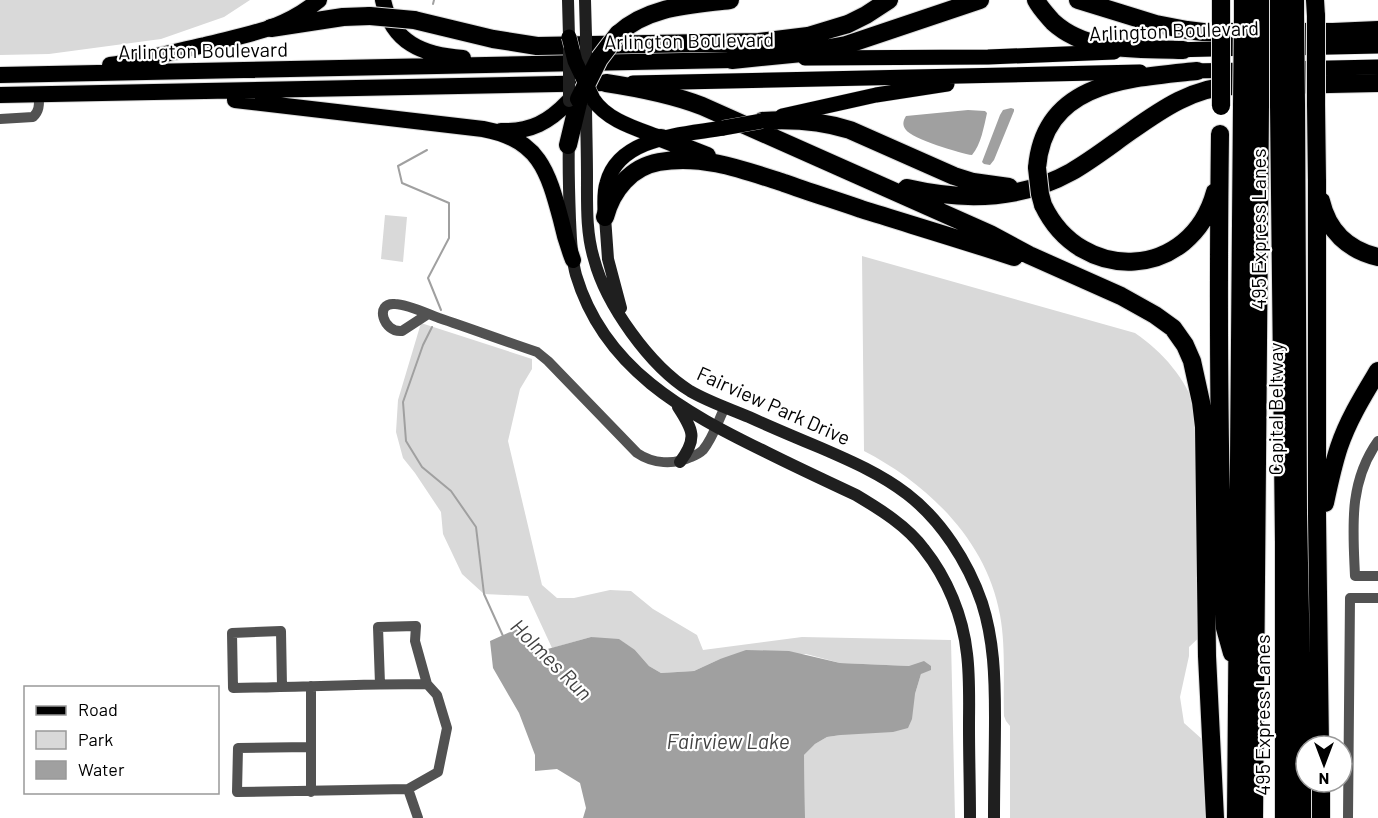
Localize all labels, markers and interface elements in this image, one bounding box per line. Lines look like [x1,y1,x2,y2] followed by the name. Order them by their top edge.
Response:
[1089,15,1259,45] street label: Arlington Boulevard
[604,27,774,53] street label: Arlington Boulevard
[118,37,288,63] street label: Arlington Boulevard
[1246,148,1270,310] street label: 495 Express Lanes
[1263,342,1287,476] street label: Capital Beltway
[694,360,854,450] street label: Fairview Park Drive
[506,613,598,705] water label: Holmes Run
[1250,634,1274,796] street label: 495 Express Lanes
[24,686,219,794] legend
[78,698,118,720] text: Road
[78,728,113,750] text: Park
[666,728,790,753] water label: Fairview Lake
[1294,734,1354,794] north arrow
[78,758,125,780] text: Water
[1319,770,1329,789] text: N

